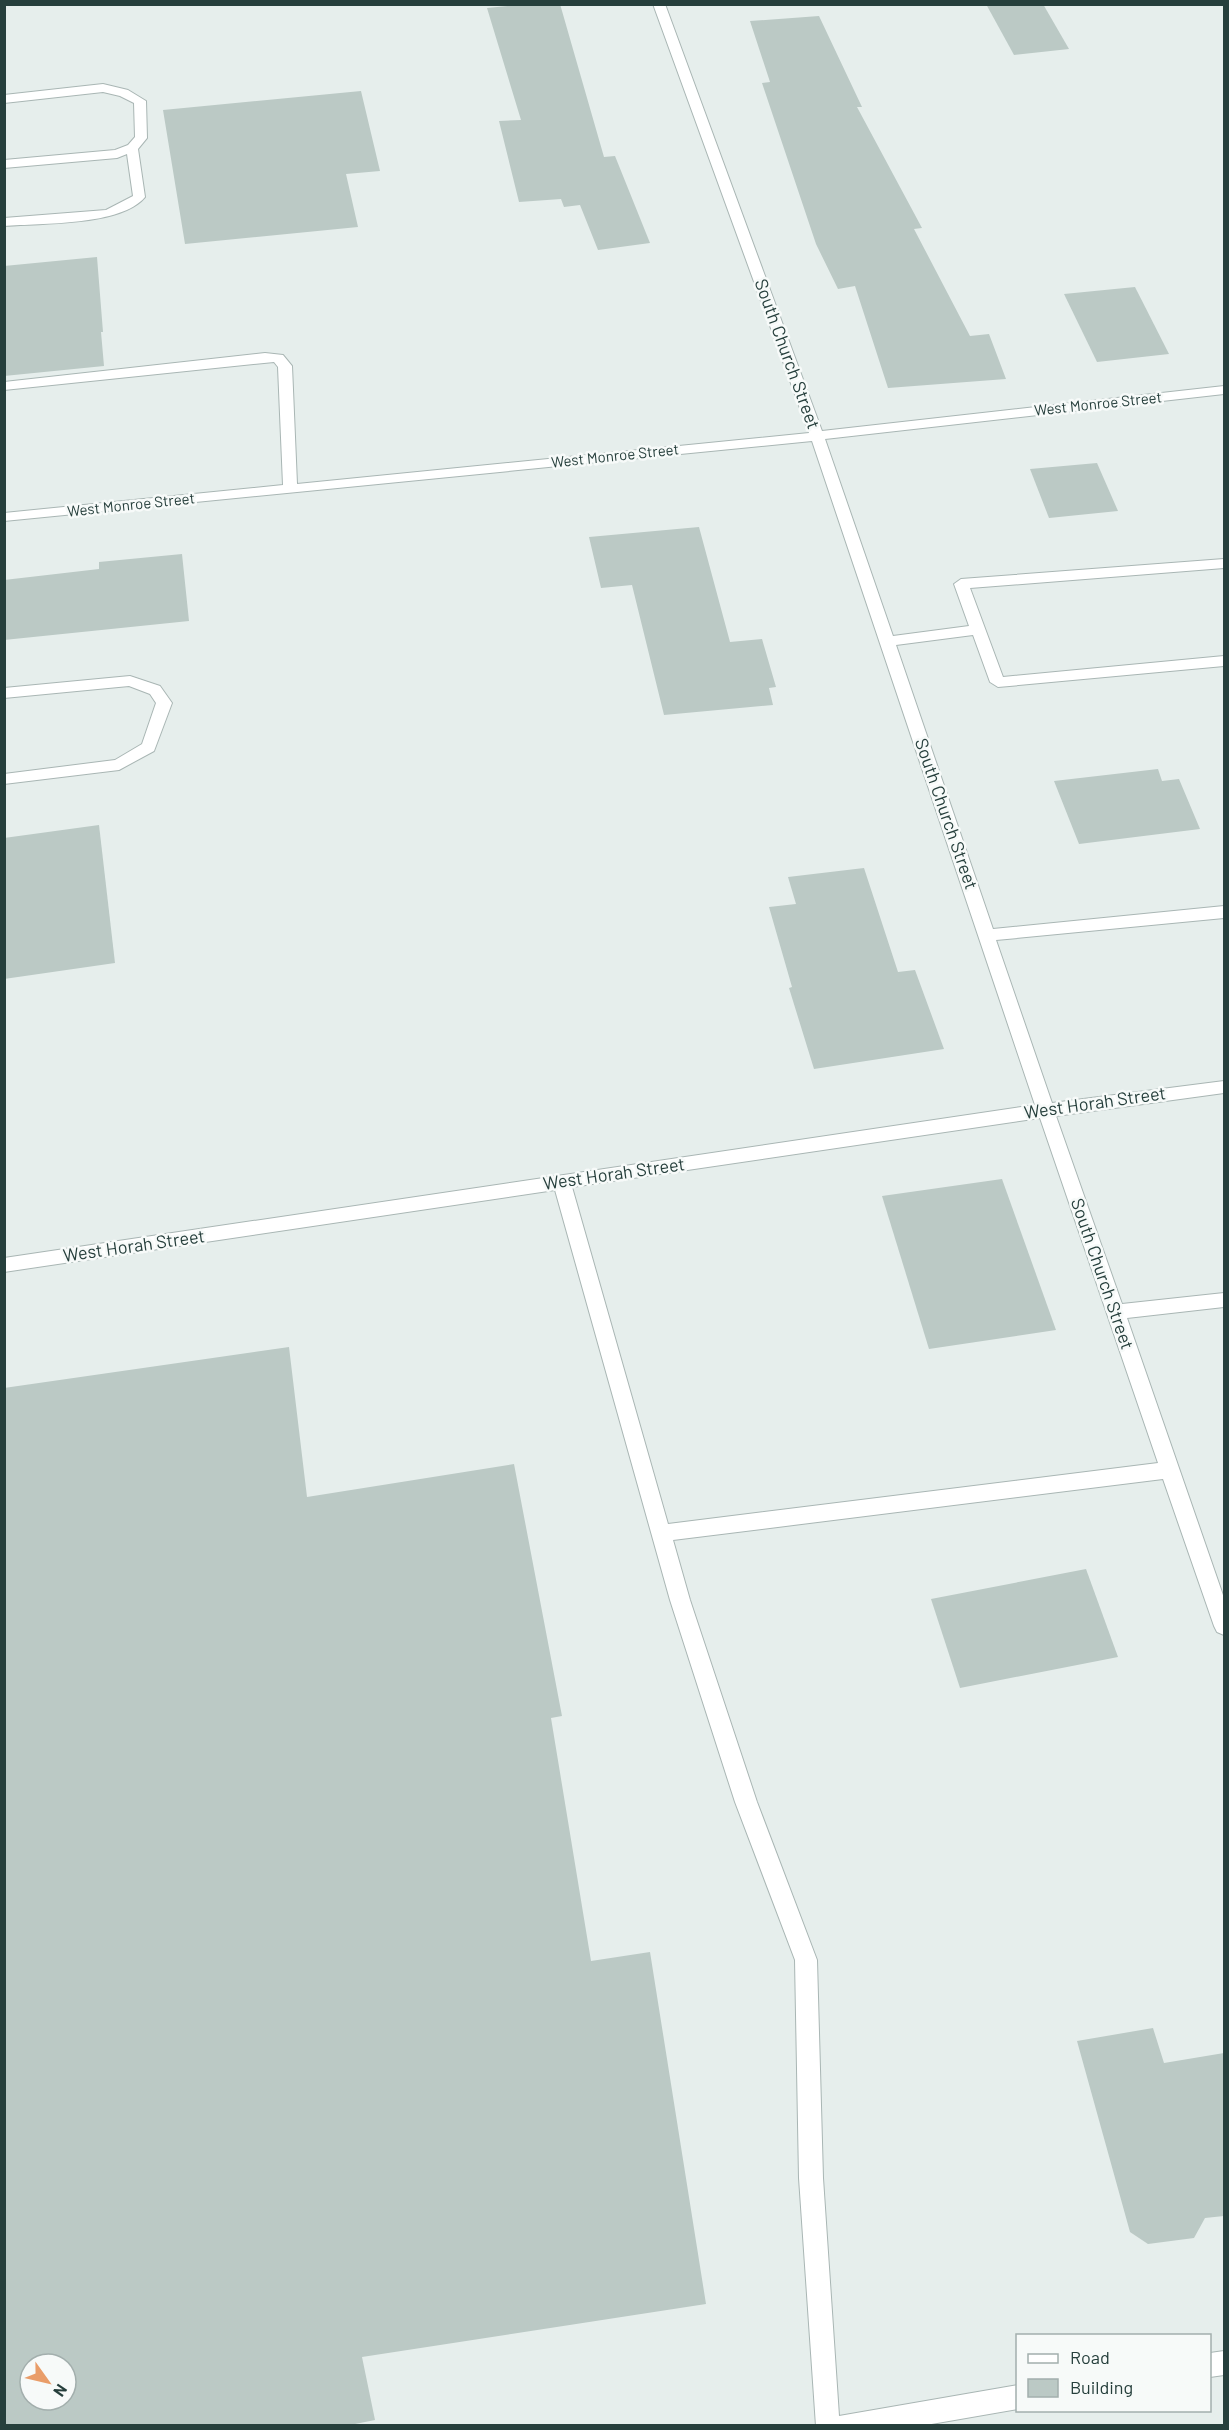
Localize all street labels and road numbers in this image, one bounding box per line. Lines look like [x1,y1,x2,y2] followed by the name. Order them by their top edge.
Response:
[751,275,825,432] street label: South Church Street
[1033,387,1163,419] street label: West Monroe Street
[550,439,680,471] street label: West Monroe Street
[66,488,196,520] street label: West Monroe Street
[911,735,983,892] street label: South Church Street
[1023,1081,1167,1123] street label: West Horah Street
[542,1152,686,1194] street label: West Horah Street
[1067,1195,1139,1352] street label: South Church Street
[62,1224,206,1266] street label: West Horah Street

